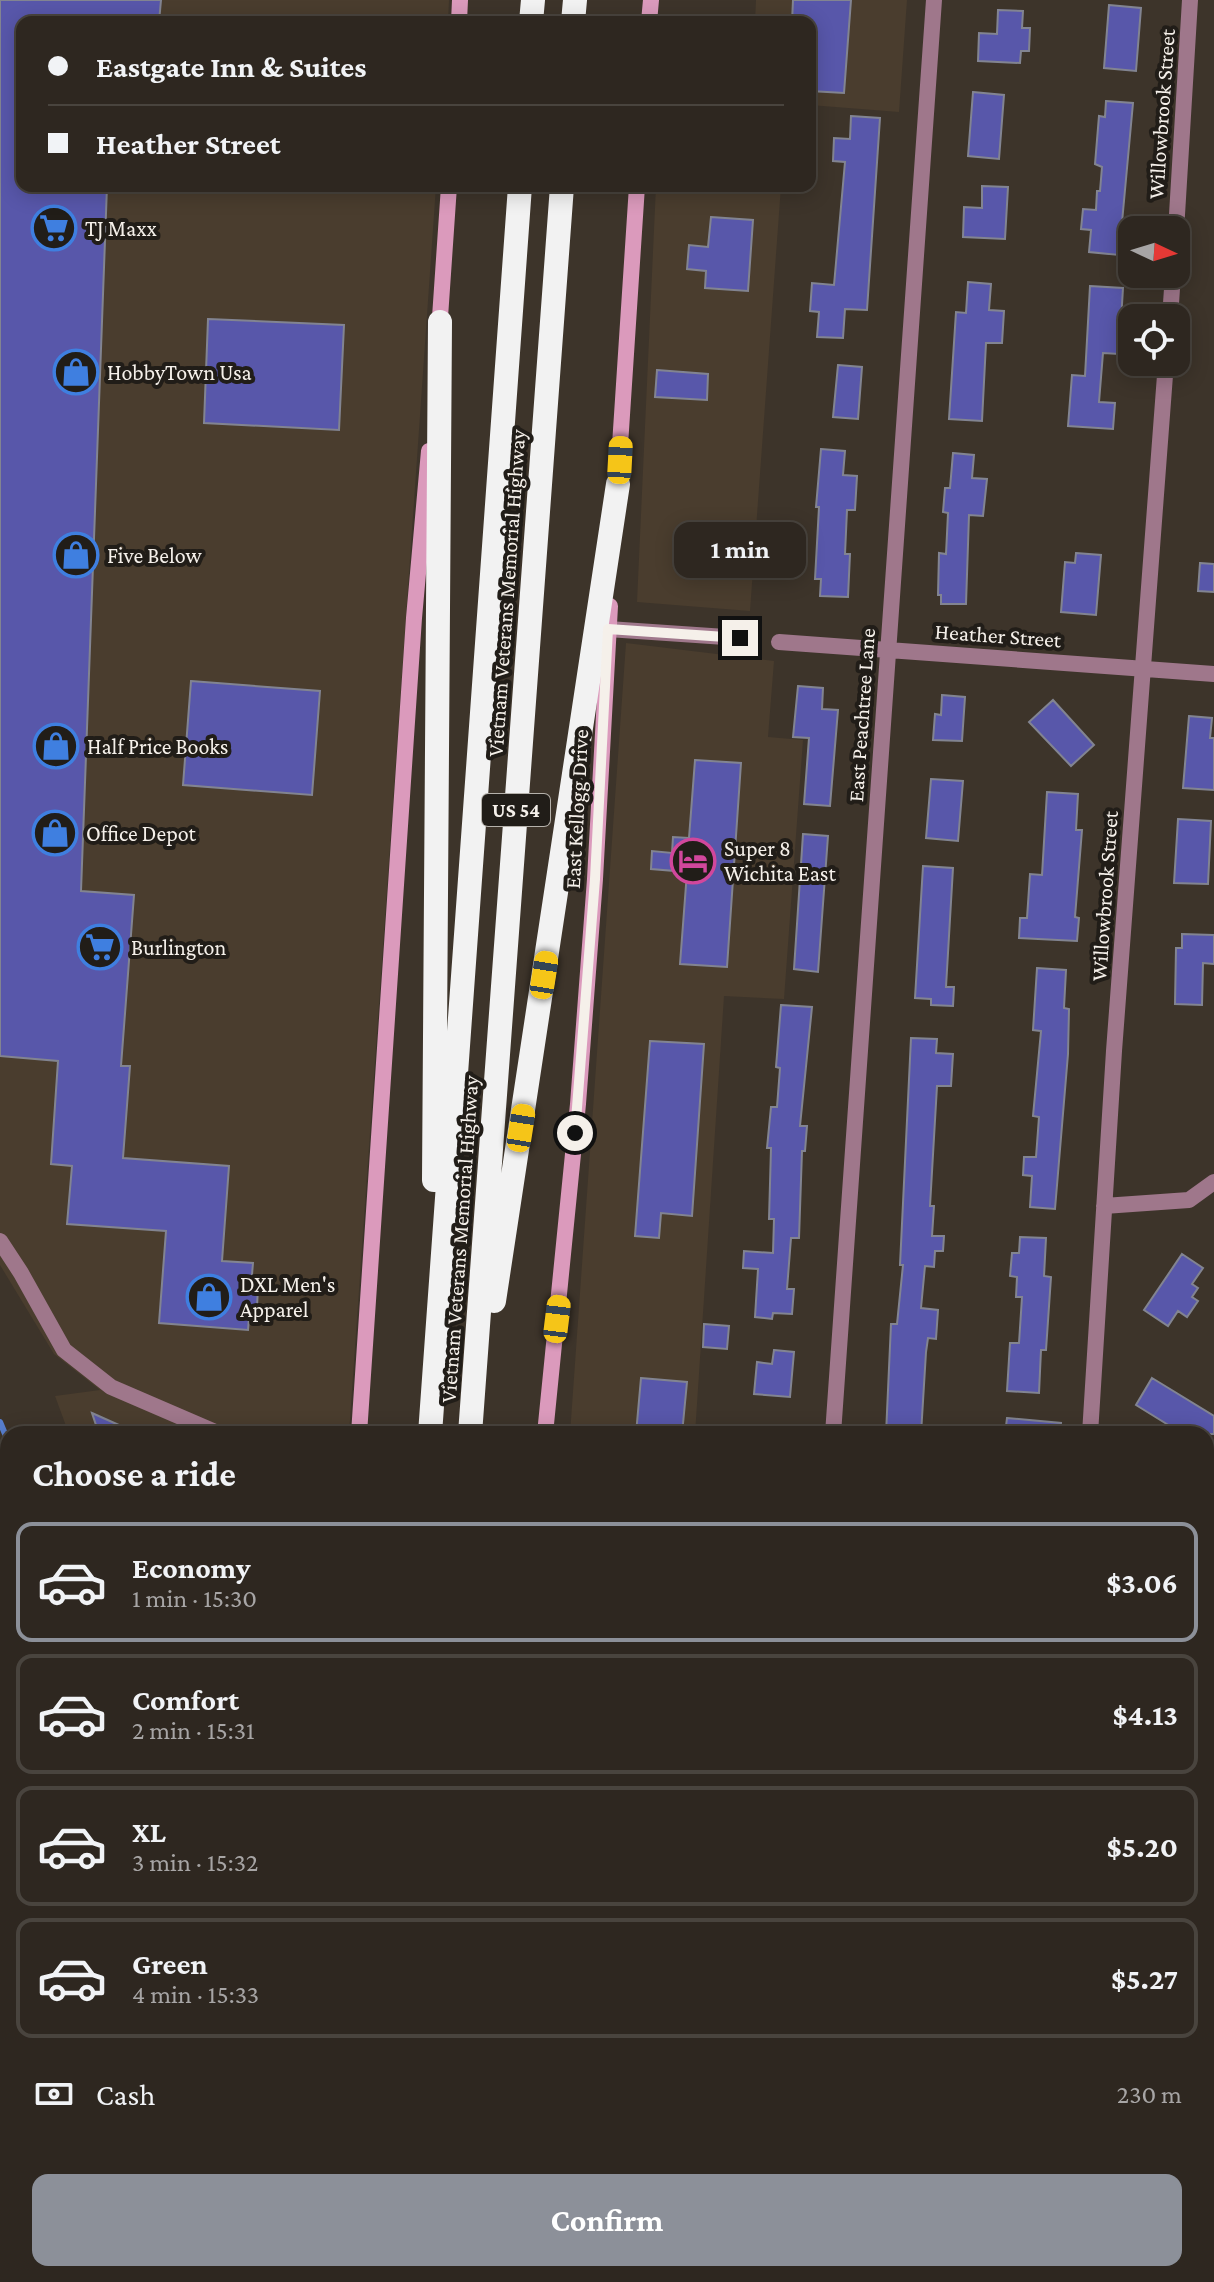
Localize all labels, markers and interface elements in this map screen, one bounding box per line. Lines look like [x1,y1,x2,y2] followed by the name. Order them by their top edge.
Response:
[1143,27,1180,200] street label: Willowbrook Street
[96,50,366,83] text: Eastgate Inn & Suites
[96,127,281,160] text: Heather Street
[30,204,78,252] supermarket icon: TJ Maxx
[85,216,157,241] place label: TJ Maxx
[1118,216,1190,288] north arrow
[1118,216,1190,376] map controls
[1118,304,1190,376] button: locate
[52,348,100,396] shop icon: HobbyTown Usa
[107,360,252,385] place label: HobbyTown Usa
[483,428,530,758] street label: Vietnam Veterans Memorial Highway
[607,435,633,485] car
[674,522,806,578] callout: 1 min
[52,531,100,579] shop icon: Five Below
[710,535,770,564] text: 1 min
[107,543,203,568] place label: Five Below
[934,619,1063,652] street label: Heather Street
[722,620,758,656] route end
[843,627,880,803] street label: East Peachtree Lane
[32,722,80,770] shop icon: Half Price Books
[560,729,593,890] street label: East Kellogg Drive
[87,734,228,759] place label: Half Price Books
[482,794,550,826] road number: US 54
[31,809,79,857] shop icon: Office Depot
[1086,809,1123,982] street label: Willowbrook Street
[86,821,197,846] place label: Office Depot
[724,836,836,886] place label: Super 8 Wichita East
[669,837,717,885] hotel icon: Super 8 Wichita East
[76,923,124,971] supermarket icon: Burlington
[131,935,226,960] place label: Burlington
[528,949,560,1001] car
[436,1074,483,1404] street label: Vietnam Veterans Memorial Highway
[505,1102,537,1154] car
[557,1115,593,1151] route start
[240,1272,335,1322] place label: DXL Men's Apparel
[185,1273,233,1321] shop icon: DXL Men's Apparel
[542,1294,572,1344] car
[32,1454,236,1494] text: Choose a ride
[36,1546,108,1618] icon: car
[132,1551,251,1584] text: Economy
[1106,1566,1178,1599] text: $3.06
[132,1584,257,1613] text: 1 min · 15:30
[36,1678,108,1750] icon: car
[132,1683,239,1716] text: Comfort
[1113,1698,1178,1731] text: $4.13
[132,1716,255,1745] text: 2 min · 15:31
[36,1810,108,1882] icon: car
[132,1815,166,1848] text: XL
[1107,1830,1178,1863] text: $5.20
[132,1848,258,1877] text: 3 min · 15:32
[36,1942,108,2014] icon: car
[132,1947,208,1980] text: Green
[1111,1962,1178,1995] text: $5.27
[132,1980,259,2009] text: 4 min · 15:33
[32,2072,76,2116] icon: cash
[96,2078,155,2111] text: Cash
[1117,2080,1182,2109] text: 230 m
[32,2174,1182,2266] button: Confirm

